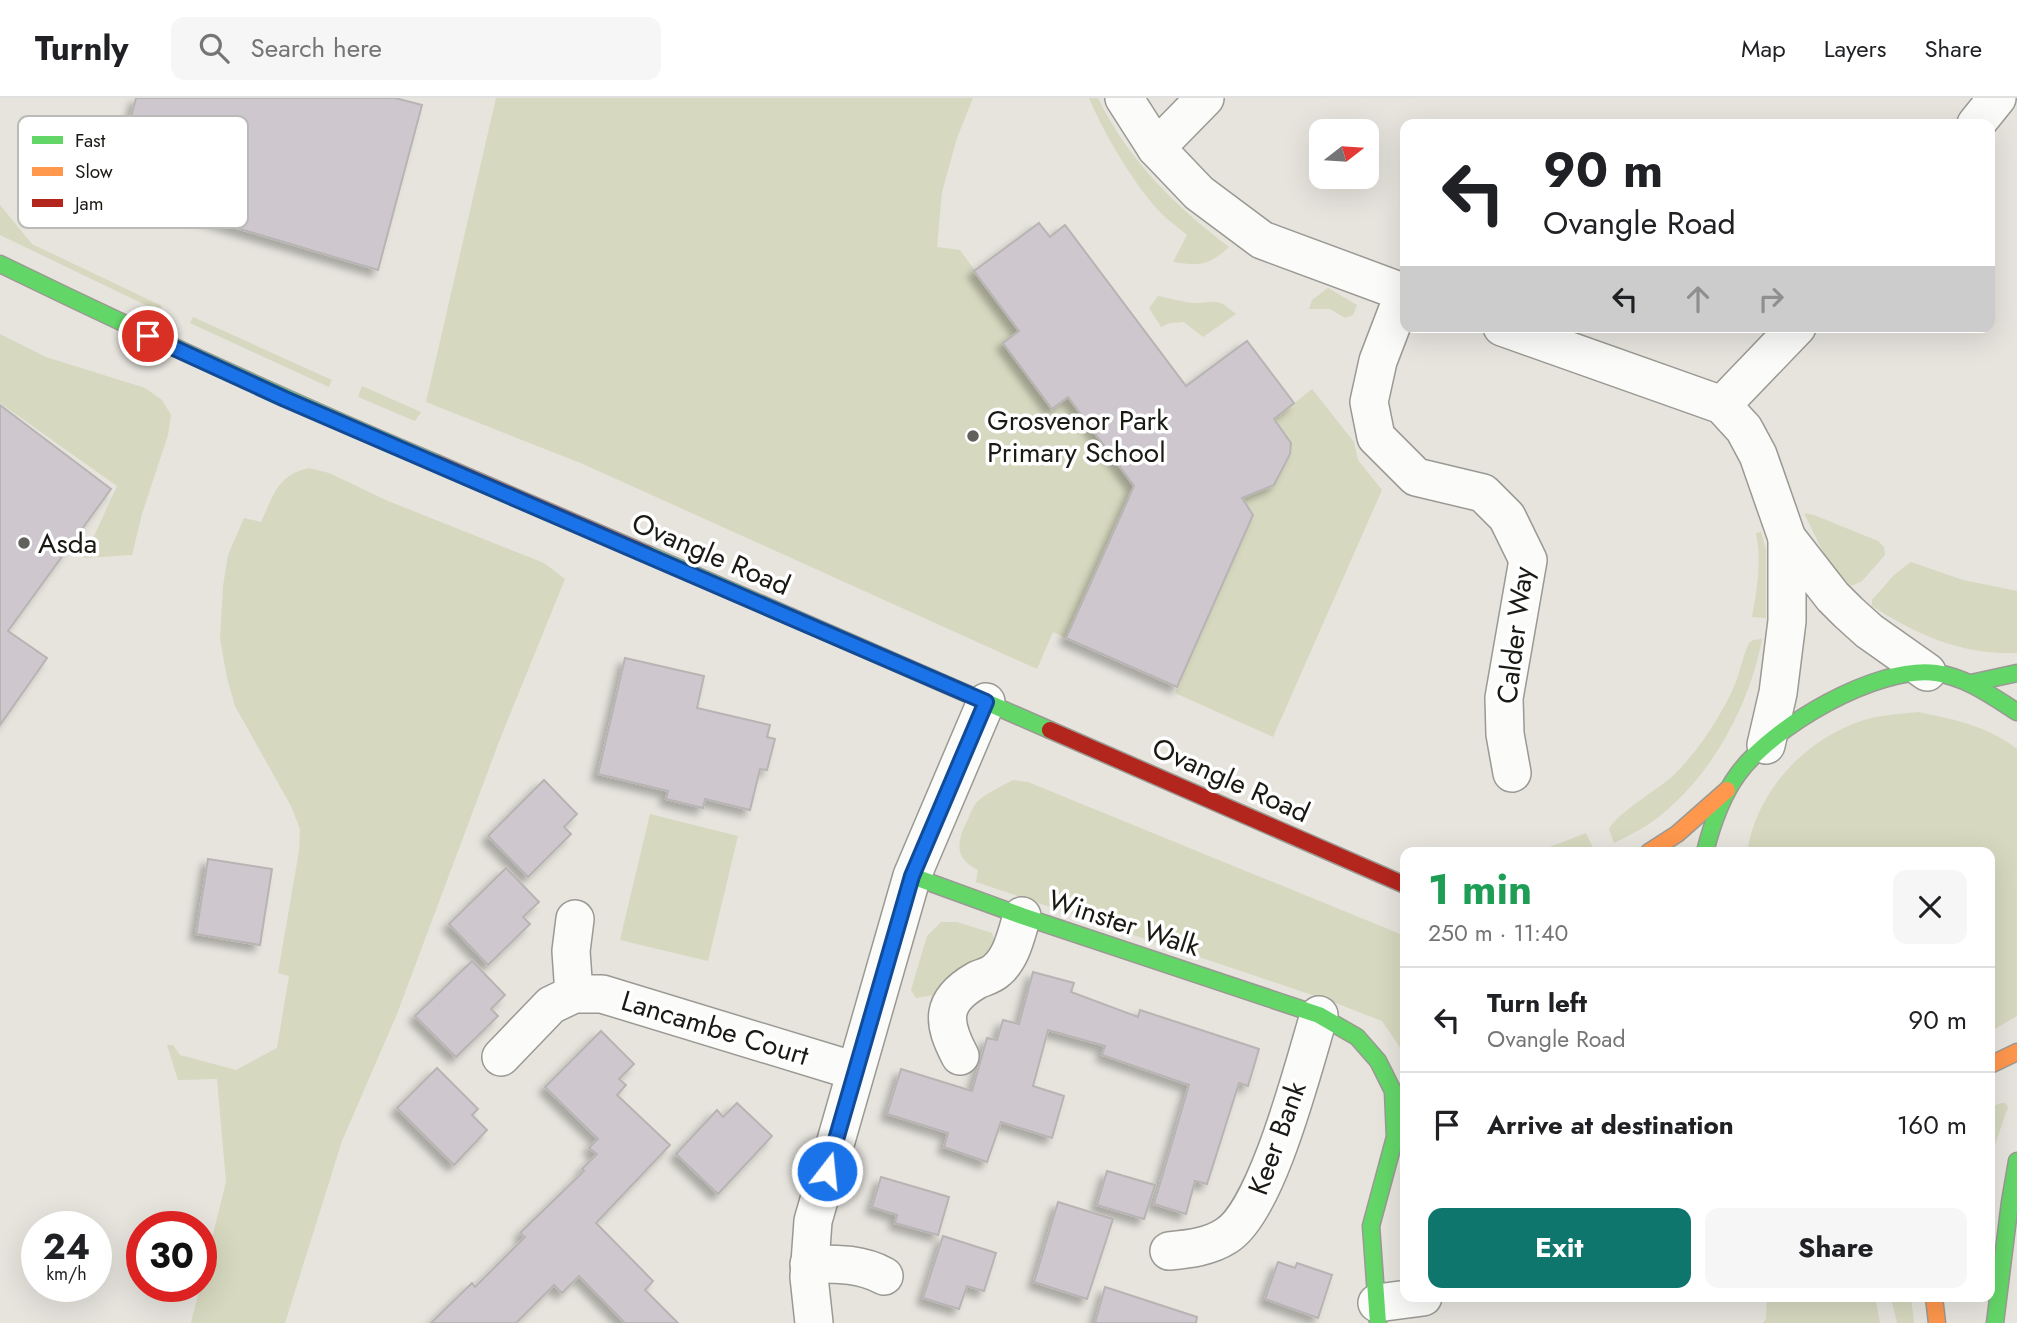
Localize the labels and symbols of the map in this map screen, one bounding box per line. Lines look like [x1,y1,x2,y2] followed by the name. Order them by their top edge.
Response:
[18,116,248,228] legend
[1309,119,1379,189] north arrow
[75,127,106,154] text: Fast
[75,158,113,185] text: Slow
[72,190,104,217] text: Jam
[118,306,178,366] pin
[987,400,1169,473] place label: Grosvenor Park Primary School
[965,428,981,444] marker: Grosvenor Park Primary School
[625,502,797,606] street label: Ovangle Road
[38,523,97,564] place label: Asda
[16,535,32,551] marker: Asda
[1486,563,1544,706] street label: Calder Way
[1146,727,1316,833] street label: Ovangle Road
[1043,879,1206,967] street label: Winster Walk
[616,980,814,1076] street label: Lancambe Court
[1238,1075,1317,1200] street label: Keer Bank
[790,1134,864,1208] position arrow
[126,1211,217,1302] speed limit sign: 30

